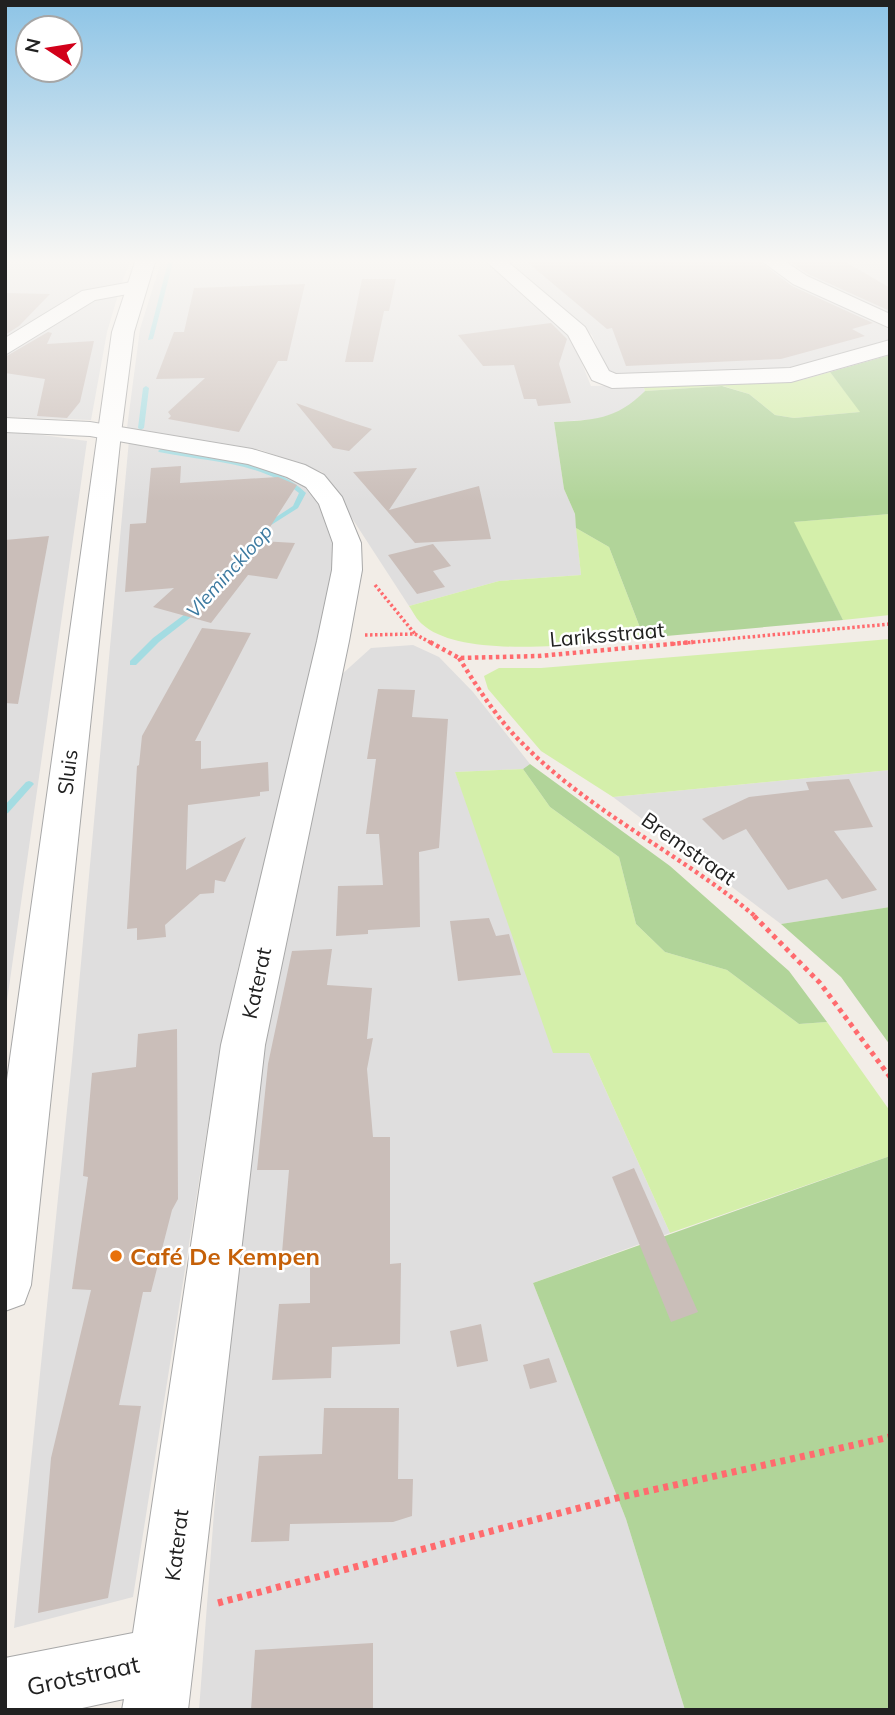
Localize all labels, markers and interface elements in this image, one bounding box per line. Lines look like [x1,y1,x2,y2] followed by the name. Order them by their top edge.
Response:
[14,14,84,84] north arrow
[19,36,46,55] text: N
[181,519,277,623] water label: Vleminckloop
[548,616,666,652] street label: Lariksstraat
[51,748,83,796] street label: Sluis
[637,806,741,890] street label: Bremstraat
[236,945,276,1021] street label: Katerat
[130,1241,320,1271] place label: Café De Kempen
[108,1248,124,1264] marker: Café De Kempen
[159,1508,193,1582] street label: Katerat
[24,1648,142,1702] street label: Grotstraat

